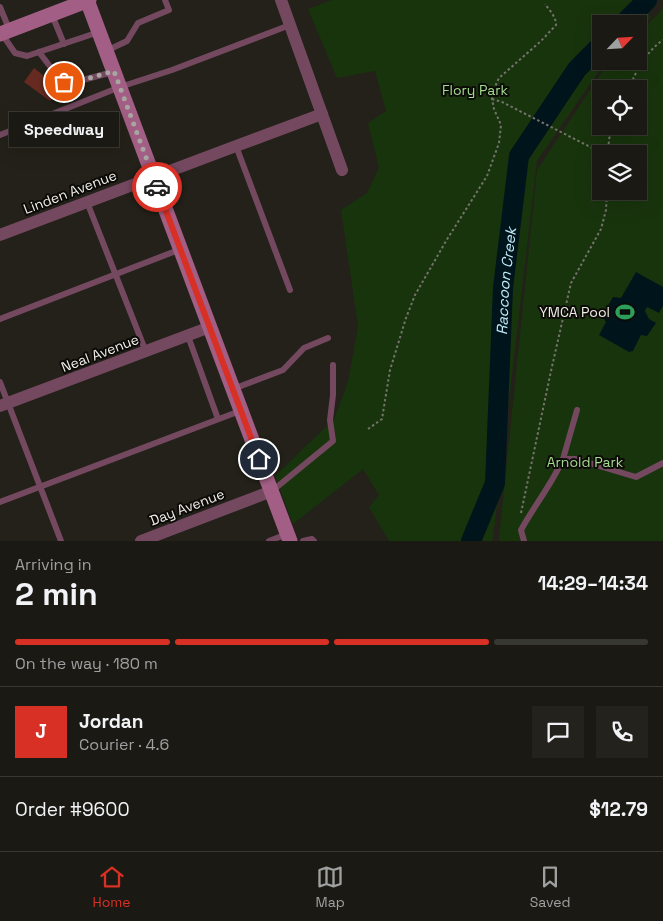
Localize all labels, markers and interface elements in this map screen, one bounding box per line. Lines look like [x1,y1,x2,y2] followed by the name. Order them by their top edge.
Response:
[592,15,648,70] north arrow
[592,15,647,200] map controls
[43,61,85,103] pin
[50,68,78,96] icon: bag
[592,80,647,135] button: locate
[442,81,509,99] park label: Flory Park
[9,112,119,147] callout: Speedway
[24,119,104,140] text: Speedway
[592,145,647,200] button: layers
[132,162,182,212] courier
[21,166,119,218] street label: Linden Avenue
[143,173,171,201] icon: car
[492,224,520,335] water label: Raccoon Creek
[614,301,636,323] sports icon: YMCA Pool
[539,303,610,321] place label: YMCA Pool
[59,330,141,376] street label: Neal Avenue
[238,438,280,480] pin
[245,445,273,473] icon: home
[547,453,624,471] park label: Arnold Park
[147,485,227,529] street label: Day Avenue
[15,554,92,575] text: Arriving in
[538,571,648,596] text: 14:29–14:34
[15,574,98,614] text: 2 min
[15,653,158,674] text: On the way · 180 m
[532,706,584,758] button: chat
[596,706,648,758] button: phone
[79,709,144,734] text: Jordan
[35,719,47,744] text: J
[79,734,169,755] text: Courier · 4.6
[15,797,130,822] text: Order #9600
[589,797,648,822] text: $12.79
[92,863,131,911] tab: Home
[316,863,345,911] tab: Map
[530,863,571,911] tab: Saved

